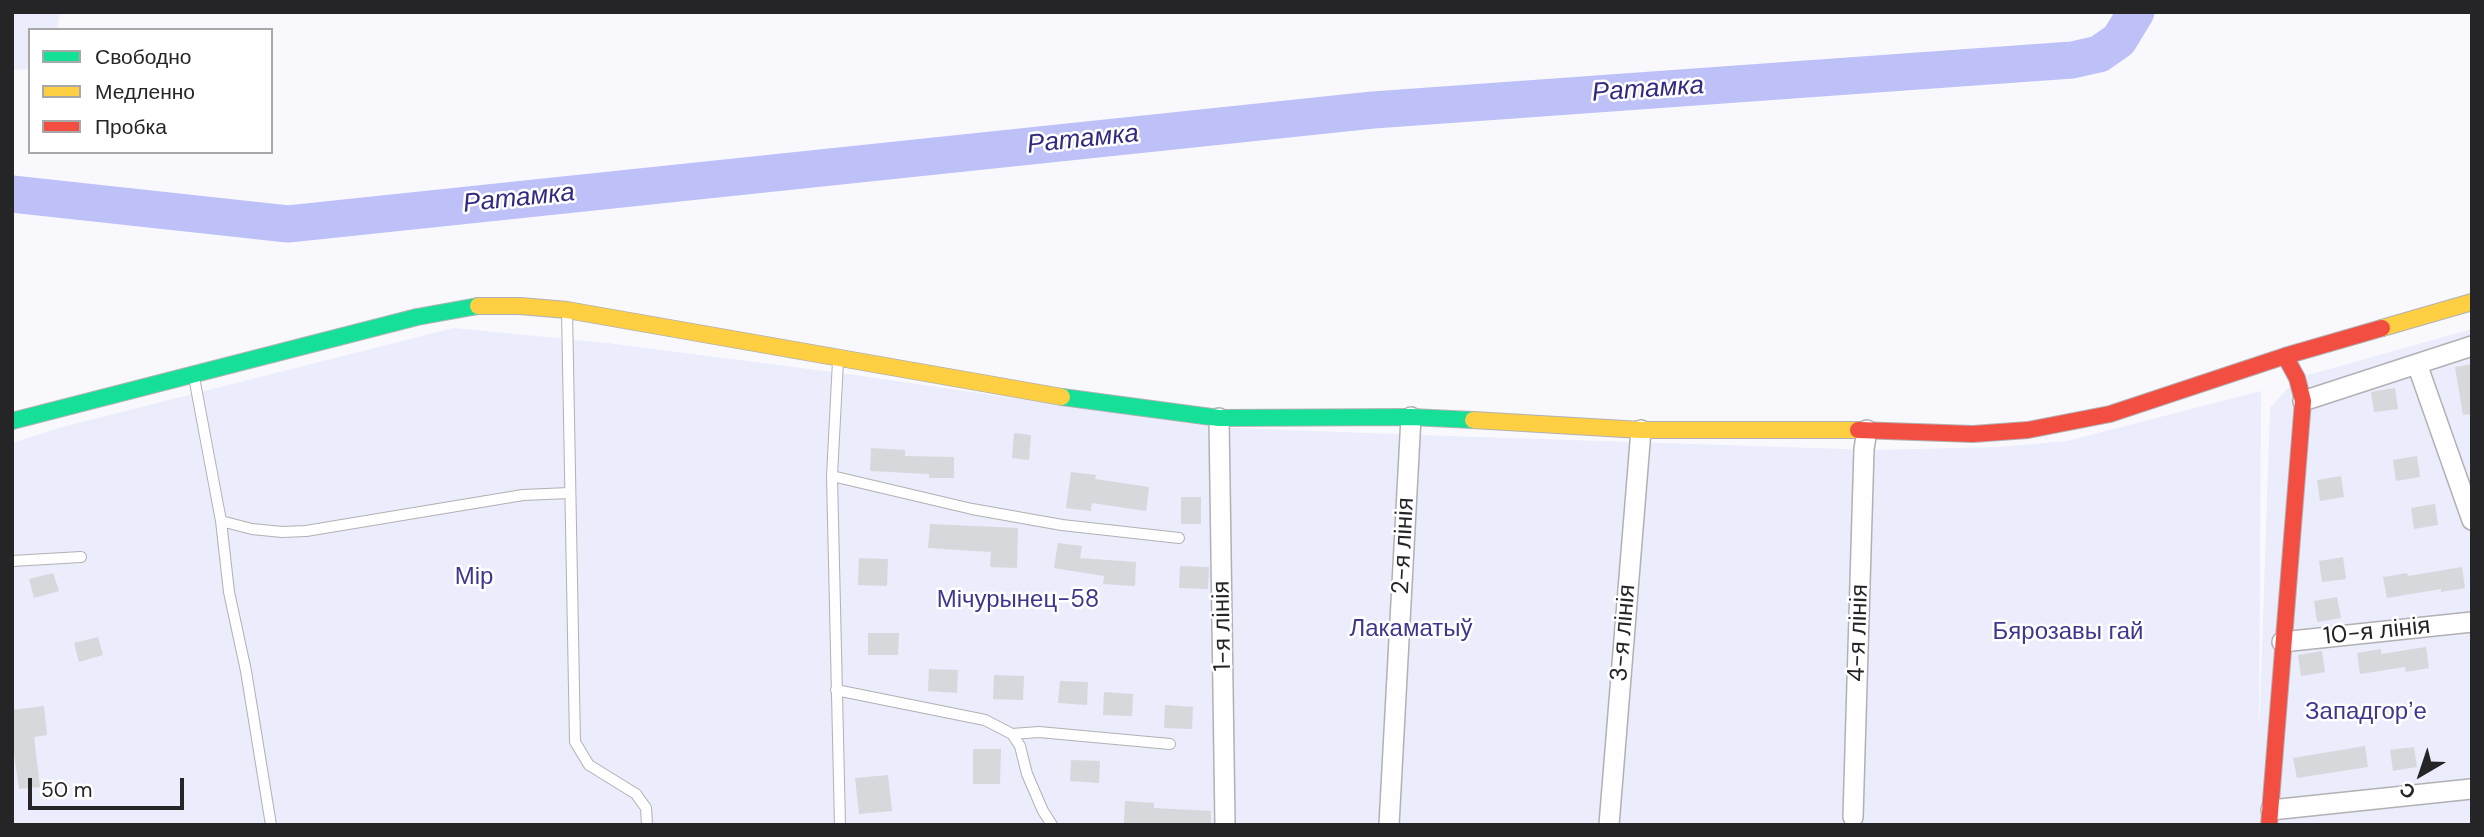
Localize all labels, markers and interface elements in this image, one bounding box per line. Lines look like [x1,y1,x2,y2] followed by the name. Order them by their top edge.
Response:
[28,28,273,154] legend
[95,43,192,71] text: Свободно
[1591,71,1705,109] water label: Ратамка
[95,78,195,106] text: Медленно
[95,113,167,141] text: Пробка
[1026,119,1140,161] water label: Ратамка
[462,178,576,220] water label: Ратамка
[1387,497,1421,595] street label: 2-я лінія
[455,564,493,592] park label: Мір
[1208,580,1238,672] street label: 1-я лінія
[1605,583,1643,683] street label: 3-я лінія
[1843,584,1875,682] street label: 4-я лінія
[937,587,1099,615] park label: Мічурынец-58
[2322,612,2432,652] street label: 10-я лінія
[1349,616,1473,644] park label: Лакаматыў
[1993,619,2143,647] park label: Бярозавы гай
[2305,699,2427,727] park label: Западгорʼе
[2386,739,2456,809] north arrow
[32,764,187,808] scale bar
[41,776,92,804] text: 50 m
[2394,777,2421,805] text: С

